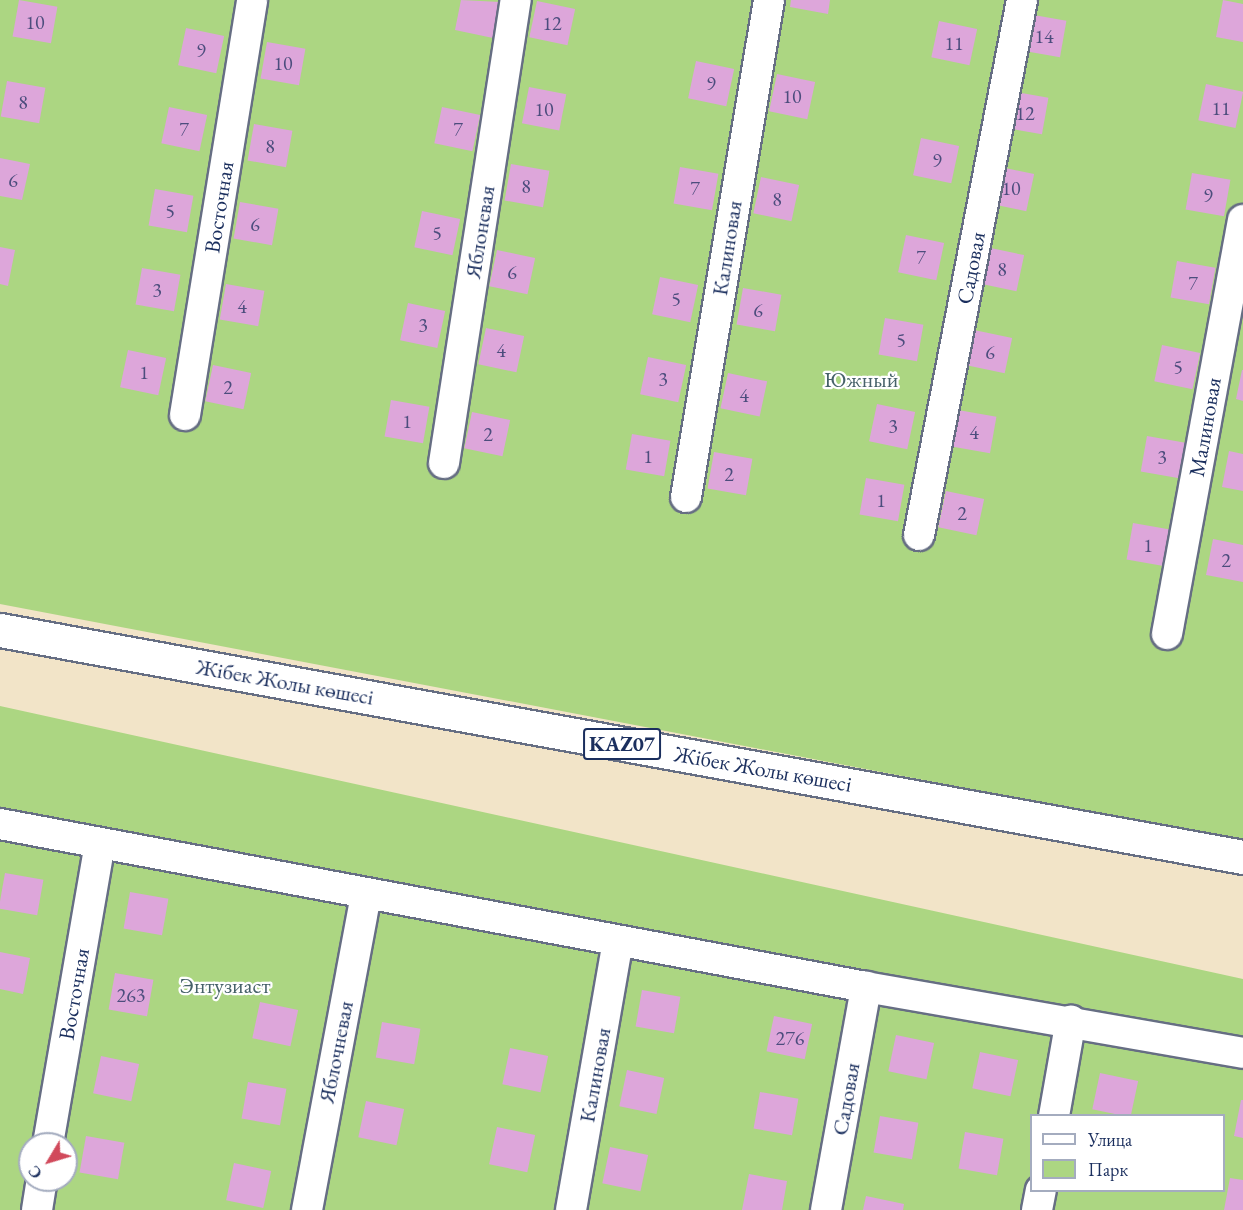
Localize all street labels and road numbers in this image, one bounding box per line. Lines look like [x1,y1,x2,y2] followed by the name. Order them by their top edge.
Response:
[199,159,239,255] street label: Восточная
[460,184,500,280] street label: Яблоневая
[706,199,748,297] street label: Калиновая
[951,230,991,306] street label: Садовая
[1183,375,1227,479] street label: Малиновая
[194,653,376,711] street label: Жібек Жолы көшесі
[583,726,661,762] road number: KAZ07
[672,740,854,798] street label: Жібек Жолы көшесі
[53,946,95,1042] street label: Восточная
[313,999,359,1105] street label: Яблочневая
[574,1026,616,1124] street label: Калиновая
[827,1061,865,1137] street label: Садовая

